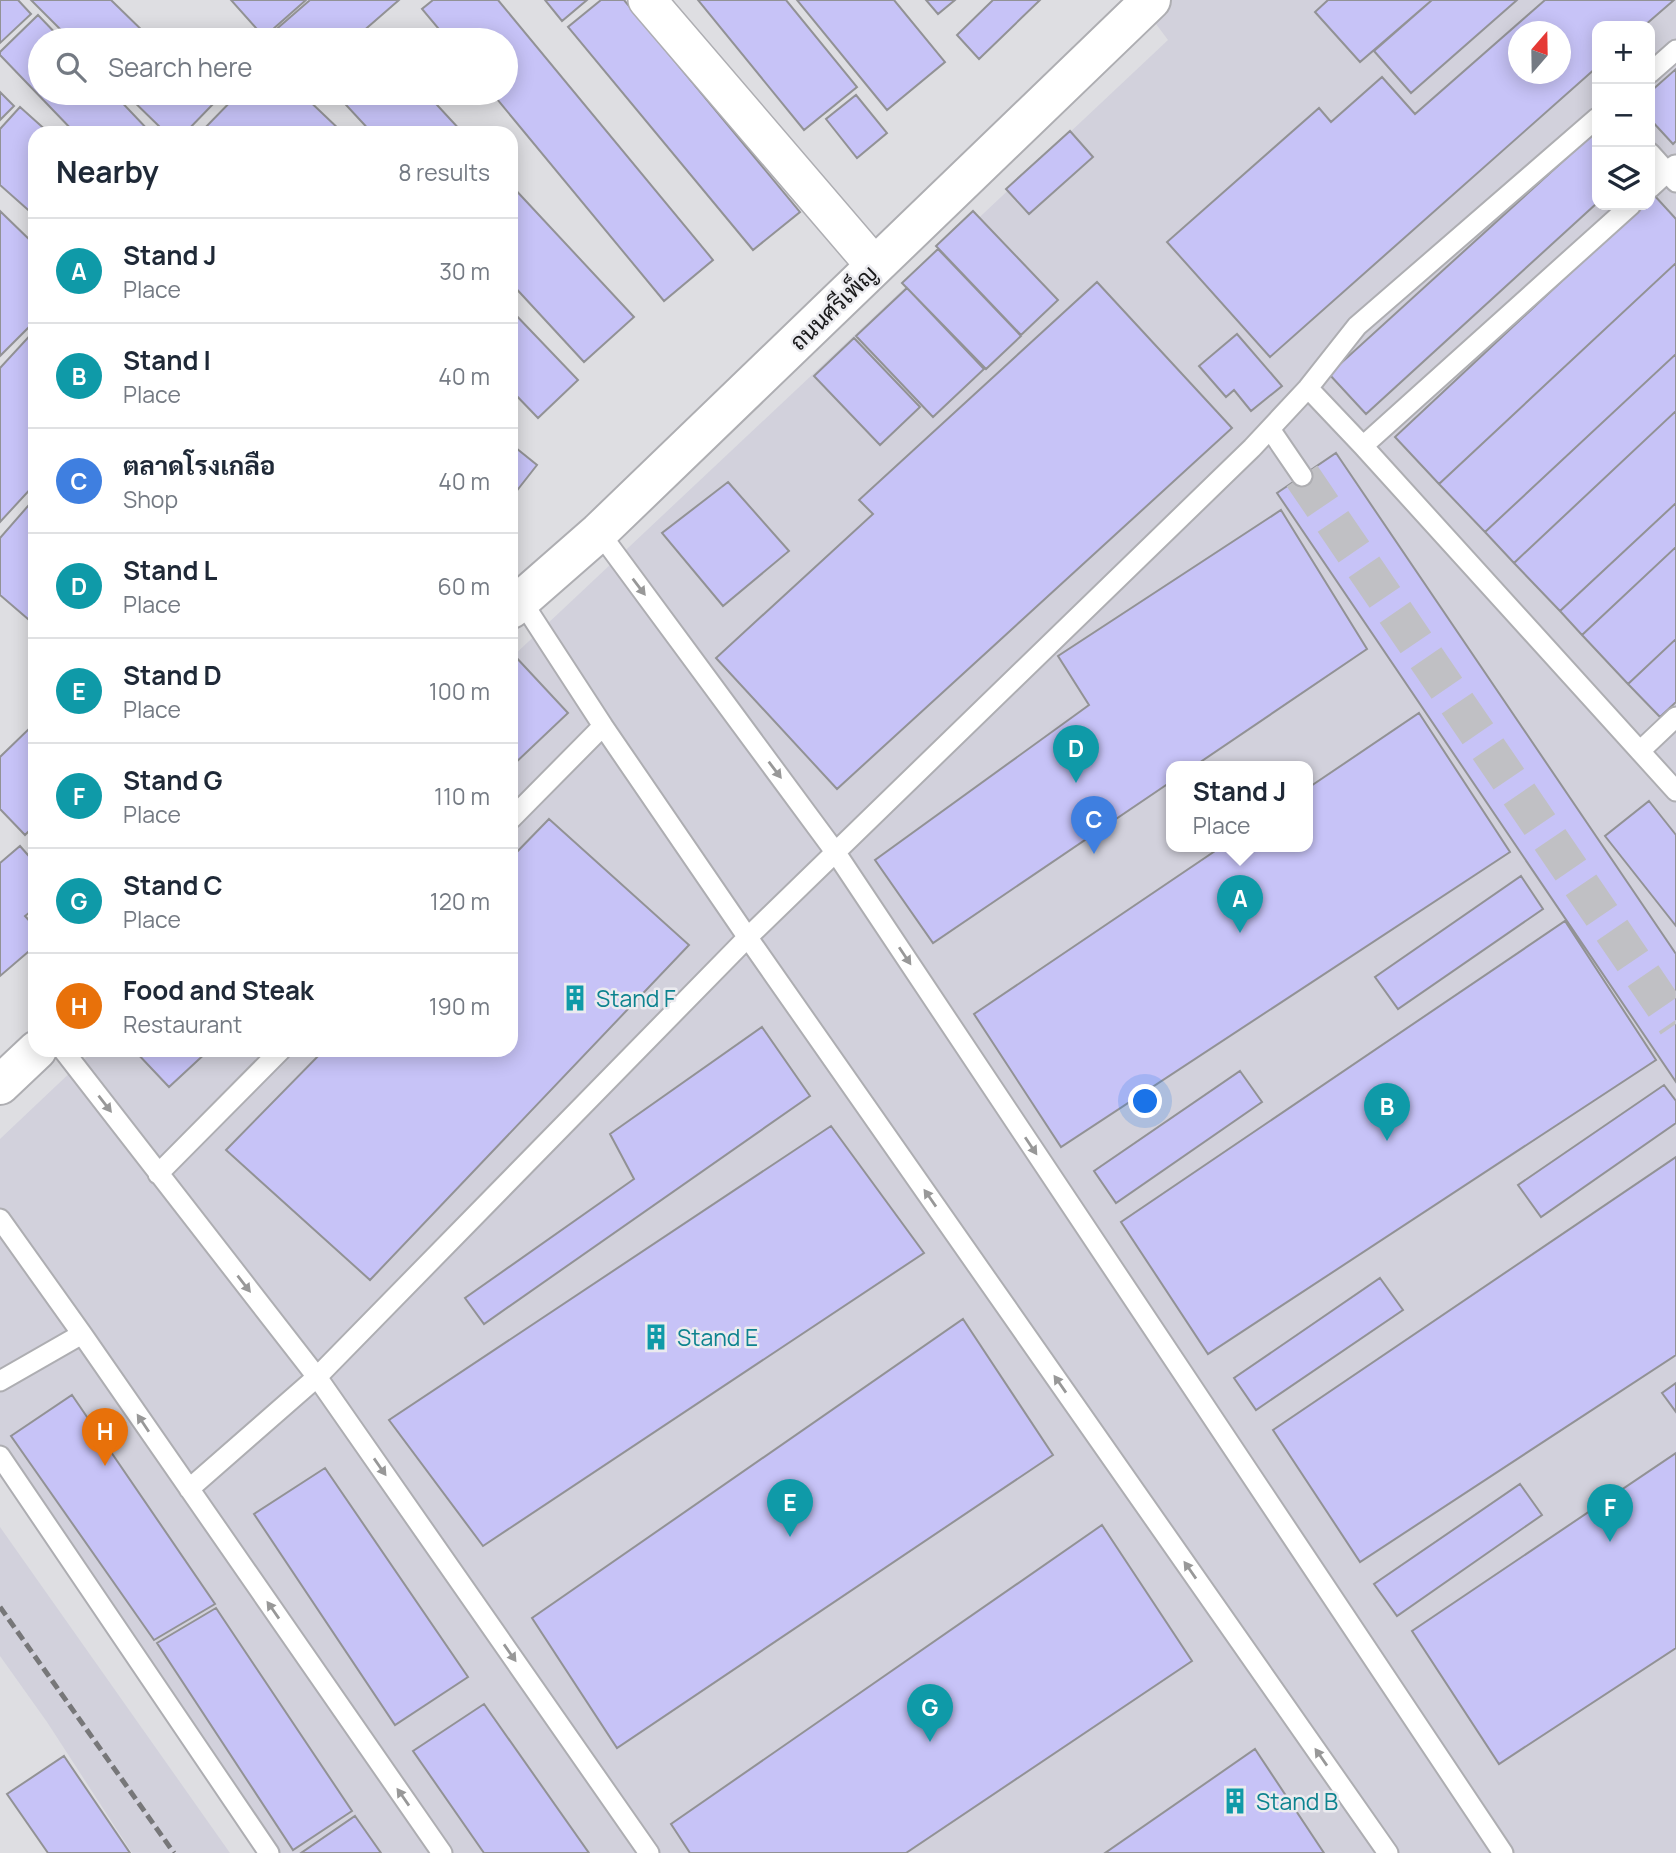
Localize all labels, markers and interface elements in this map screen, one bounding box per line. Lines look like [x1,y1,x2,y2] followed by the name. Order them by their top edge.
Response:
[1508,21,1571,84] north arrow
[1592,21,1655,210] map controls
[1592,21,1655,84] button: +
[28,28,518,105] search box
[52,48,90,86] icon: search
[108,49,253,85] text: Search here
[1592,84,1655,147] button: −
[1592,147,1655,210] button: layers
[56,151,159,192] text: Nearby
[398,156,490,188] text: 8 results
[123,237,217,273] text: Stand J
[71,255,87,287] text: A
[439,255,490,287] text: 30 m
[782,257,884,357] street label: ถนนศรีเพ็ญ
[123,273,181,305] text: Place
[123,342,211,378] text: Stand I
[72,360,86,392] text: B
[438,360,490,392] text: 40 m
[123,378,181,410] text: Place
[123,447,276,483] text: ตลาดโรงเกลือ
[71,465,88,497] text: C
[438,465,490,497] text: 40 m
[123,483,178,515] text: Shop
[123,552,218,588] text: Stand L
[71,570,87,602] text: D
[438,570,490,602] text: 60 m
[632,578,646,596] one-way arrow
[123,588,181,620] text: Place
[123,657,222,693] text: Stand D
[72,675,86,707] text: E
[429,675,490,707] text: 100 m
[123,693,181,725] text: Place
[1053,725,1099,783] pin: D
[767,761,781,779] one-way arrow
[1166,761,1313,852] popup
[123,762,223,798] text: Stand G
[1193,773,1286,809] text: Stand J
[73,780,85,812] text: F
[434,780,490,812] text: 110 m
[1071,796,1117,854] pin: C
[123,798,181,830] text: Place
[1193,809,1251,841] text: Place
[123,867,223,903] text: Stand C
[1217,875,1263,933] pin: A
[71,885,87,917] text: G
[430,885,490,917] text: 120 m
[123,903,181,935] text: Place
[898,947,911,966] one-way arrow
[123,972,314,1008] text: Food and Steak
[596,982,676,1014] place label: Stand F
[560,983,590,1013] building icon: Stand F
[71,990,87,1022] text: H
[429,990,490,1022] text: 190 m
[123,1008,242,1040] text: Restaurant
[1364,1083,1410,1141] pin: B
[1128,1084,1162,1118] your location
[98,1095,112,1113] one-way arrow
[1024,1137,1038,1155] one-way arrow
[923,1189,937,1207] one-way arrow
[237,1275,251,1293] one-way arrow
[677,1321,758,1353] place label: Stand E
[641,1322,671,1352] building icon: Stand E
[1053,1375,1067,1393] one-way arrow
[82,1408,128,1466] pin: H
[136,1414,150,1432] one-way arrow
[373,1458,387,1476] one-way arrow
[767,1479,813,1537] pin: E
[1587,1484,1633,1542] pin: F
[1184,1561,1197,1580] one-way arrow
[266,1601,280,1619] one-way arrow
[503,1644,517,1662] one-way arrow
[907,1684,953,1742] pin: G
[1314,1748,1328,1766] one-way arrow
[1256,1785,1338,1817] place label: Stand B
[1220,1786,1250,1816] building icon: Stand B
[396,1788,410,1806] one-way arrow

